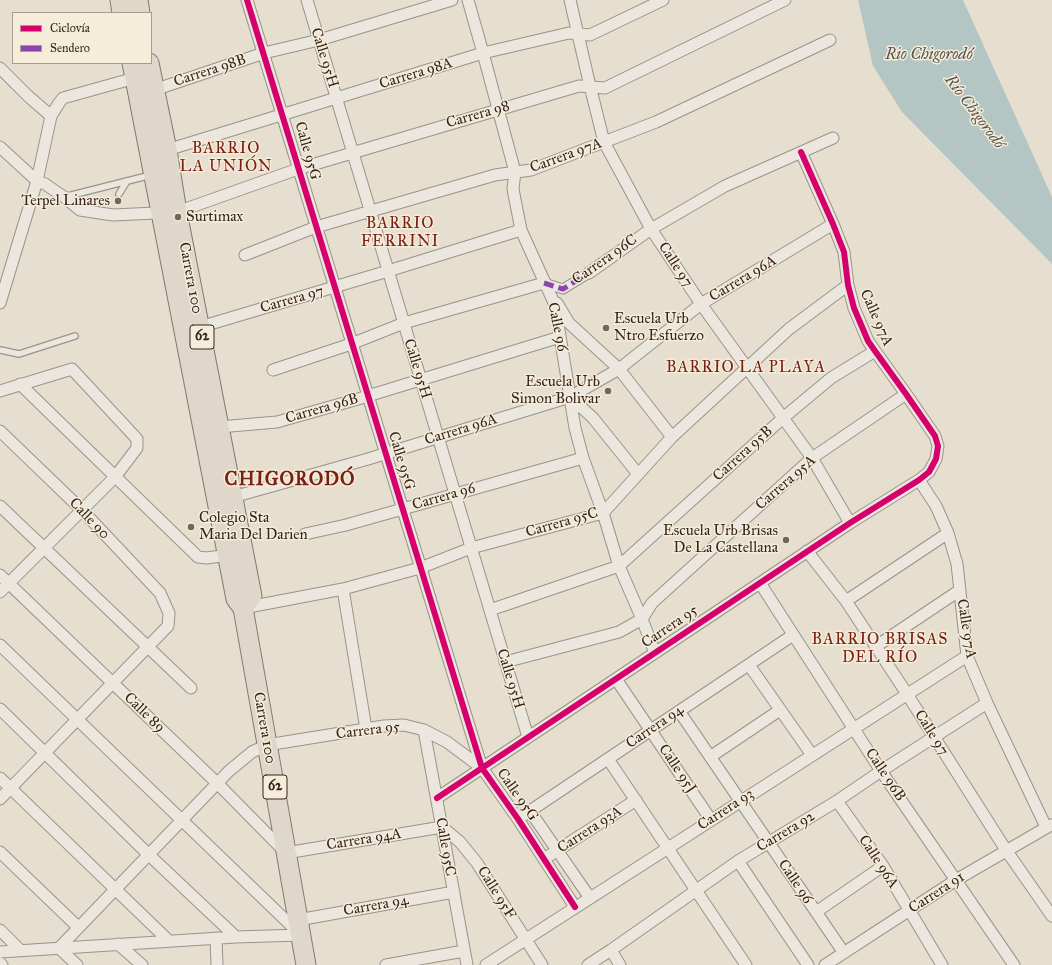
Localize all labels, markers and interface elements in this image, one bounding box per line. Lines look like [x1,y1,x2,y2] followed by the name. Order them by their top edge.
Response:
[12,12,152,64] legend
[50,21,90,35] text: Ciclovía
[306,26,342,90] street label: Calle 95H
[50,41,90,55] text: Sendero
[885,45,973,65] water label: Rio Chigorodó
[172,51,248,91] street label: Carrera 98B
[377,54,455,94] street label: Carrera 98A
[940,71,1008,153] water label: Río Chigorodó
[444,97,512,133] street label: Carrera 98
[290,120,324,182] street label: Calle 95G
[528,135,604,177] street label: Carrera 97A
[180,139,272,177] district label: BARRIO LA UNIÓN
[21,192,110,210] place label: Terpel Linares
[113,196,123,206] marker: Terpel Linares
[186,208,243,226] place label: Surtimax
[173,212,183,222] marker: Surtimax
[361,214,439,252] district label: BARRIO FERRINI
[569,231,641,289] street label: Carrera 96C
[654,239,696,291] street label: Calle 97
[174,241,206,315] street label: Carrera 100
[706,252,780,306] street label: Carrera 96A
[258,282,326,318] street label: Carrera 97
[856,287,896,349] street label: Calle 97A
[543,301,571,353] street label: Calle 96
[614,310,704,345] place label: Escuela Urb Ntro Esfuerzo
[601,323,611,333] marker: Escuela Urb Ntro Esfuerzo
[190,325,214,349] road number: 62
[399,337,435,401] street label: Calle 95H
[666,358,826,378] district label: BARRIO LA PLAYA
[511,373,600,408] place label: Escuela Urb Simon Bolivar
[603,386,613,396] marker: Escuela Urb Simon Bolivar
[284,390,360,428] street label: Carrera 96B
[423,410,499,450] street label: Carrera 96A
[709,423,777,485] street label: Carrera 95B
[384,430,418,492] street label: Calle 95G
[752,452,820,514] street label: Carrera 95A
[224,469,356,491] district label: CHIGORODÓ
[410,479,478,515] street label: Carrera 96
[65,494,113,544] street label: Calle 90
[524,504,600,542] street label: Carrera 95C
[199,509,308,544] place label: Colegio Sta Maria Del Darien
[186,522,196,532] marker: Colegio Sta Maria Del Darien
[663,522,778,557] place label: Escuela Urb Brisas De La Castellana
[781,535,791,545] marker: Escuela Urb Brisas De La Castellana
[952,598,980,660] street label: Calle 97A
[638,602,702,652] street label: Carrera 95
[812,630,948,668] district label: BARRIO BRISAS DEL RÍO
[492,647,528,711] street label: Calle 95H
[120,689,168,737] street label: Calle 89
[249,691,279,765] street label: Carrera 100
[623,701,687,753] street label: Carrera 94
[910,707,952,759] street label: Calle 97
[335,718,401,744] street label: Carrera 95
[654,741,700,797] street label: Calle 95J
[861,745,909,805] street label: Calle 96B
[492,765,542,825] street label: Calle 95G
[263,775,287,799] road number: 62
[695,785,757,835] street label: Carrera 93
[554,802,626,858] street label: Carrera 93A
[754,808,818,856] street label: Carrera 92
[431,816,459,878] street label: Calle 95C
[325,825,403,855] street label: Carrera 94A
[854,832,902,892] street label: Calle 96A
[774,856,816,908] street label: Calle 96
[473,863,519,923] street label: Calle 95F
[906,868,968,918] street label: Carrera 91
[342,891,410,921] street label: Carrera 94

